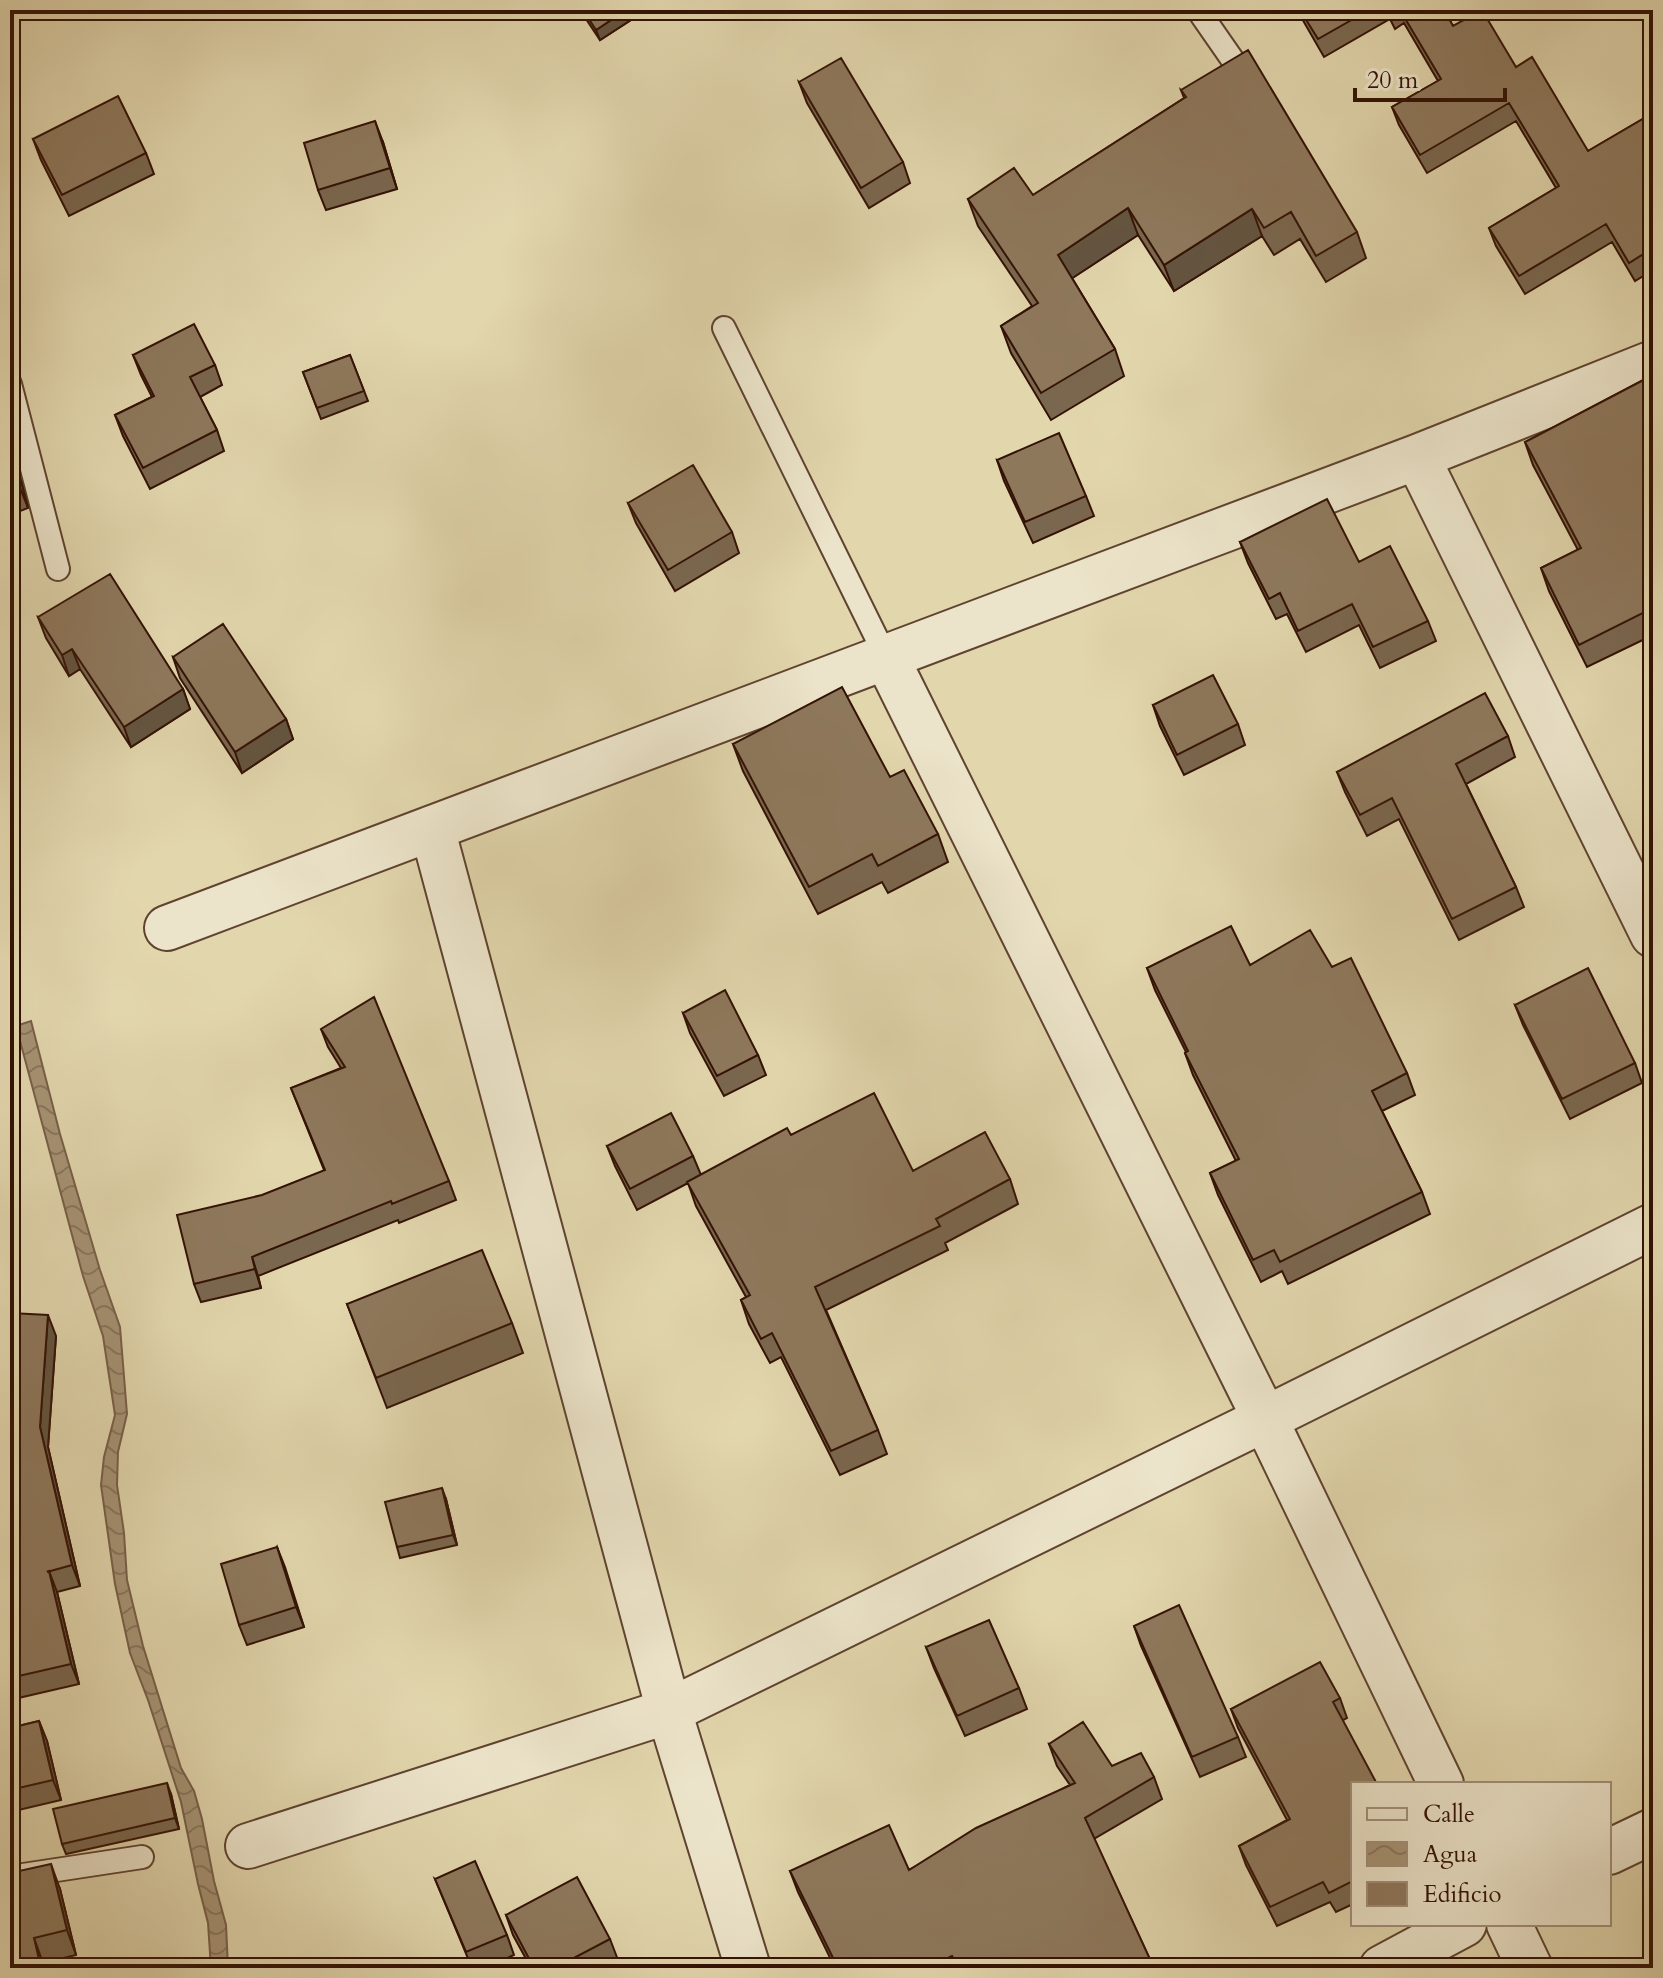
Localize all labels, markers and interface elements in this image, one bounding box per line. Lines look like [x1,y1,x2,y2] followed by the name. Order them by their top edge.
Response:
[1355,52,1505,102] scale bar
[1367,64,1419,97] text: 20 m
[1351,1782,1611,1926] legend
[1423,1798,1475,1831] text: Calle
[1423,1838,1478,1871] text: Agua
[1423,1878,1502,1911] text: Edificio

